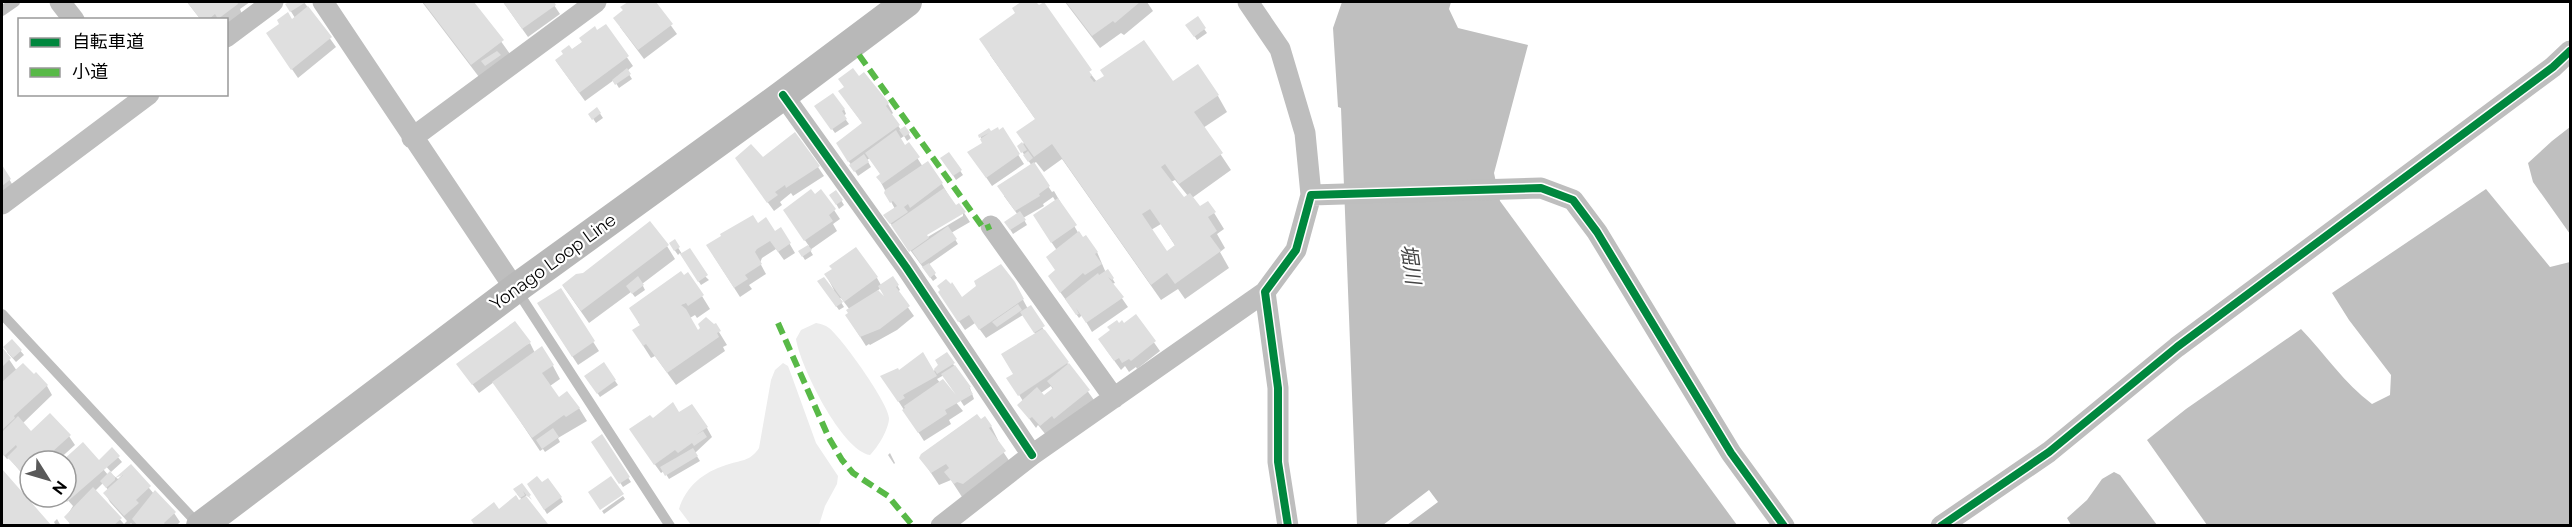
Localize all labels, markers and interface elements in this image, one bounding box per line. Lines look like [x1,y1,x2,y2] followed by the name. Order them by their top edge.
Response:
[18,18,228,96] legend
[72,31,144,52] text: 自転車道
[72,61,108,82] text: 小道
[486,209,620,314] street label: Yonago Loop Line
[1396,243,1426,287] water label: 堀川
[18,449,78,509] north arrow
[48,477,71,498] text: N

